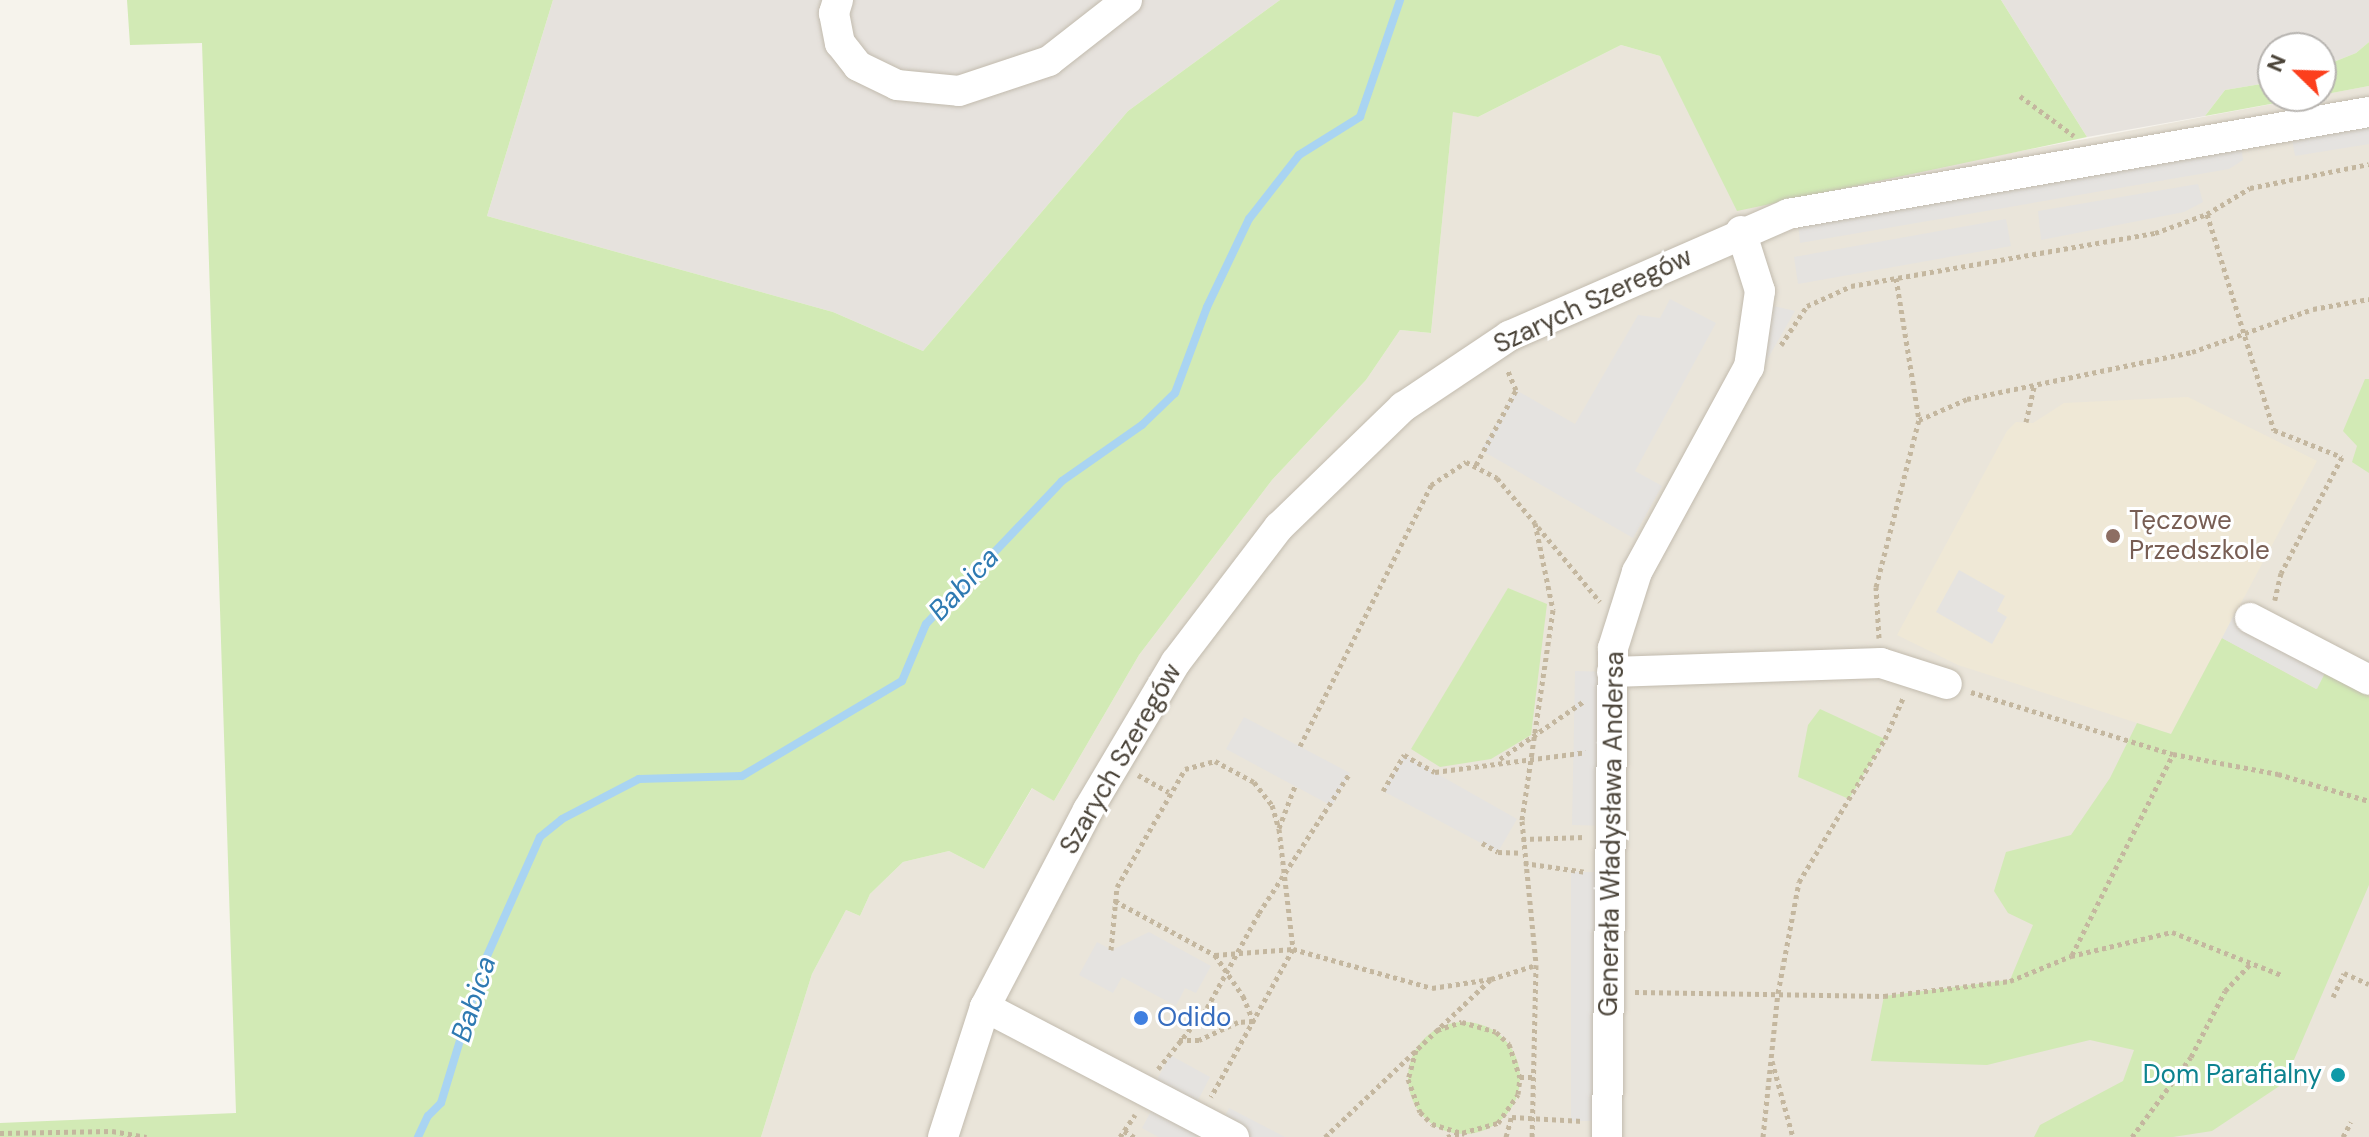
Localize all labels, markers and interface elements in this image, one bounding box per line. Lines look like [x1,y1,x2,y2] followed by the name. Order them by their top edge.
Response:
[2257,32,2337,112] north arrow
[2260,50,2293,76] text: N
[1489,241,1697,361] street label: Szarych Szeregów
[2129,505,2270,566] place label: Tęczowe Przedszkole
[2104,527,2122,545] marker: Tęczowe Przedszkole
[922,540,1006,628] water label: Babica
[1593,651,1631,1017] street label: Generała Władysława Andersa
[1054,658,1188,860] street label: Szarych Szeregów
[444,952,504,1046] water label: Babica
[1157,1002,1231,1034] place label: Odido
[1132,1009,1150,1027] marker: Odido
[2143,1059,2322,1091] place label: Dom Parafialny
[2329,1066,2347,1084] marker: Dom Parafialny

